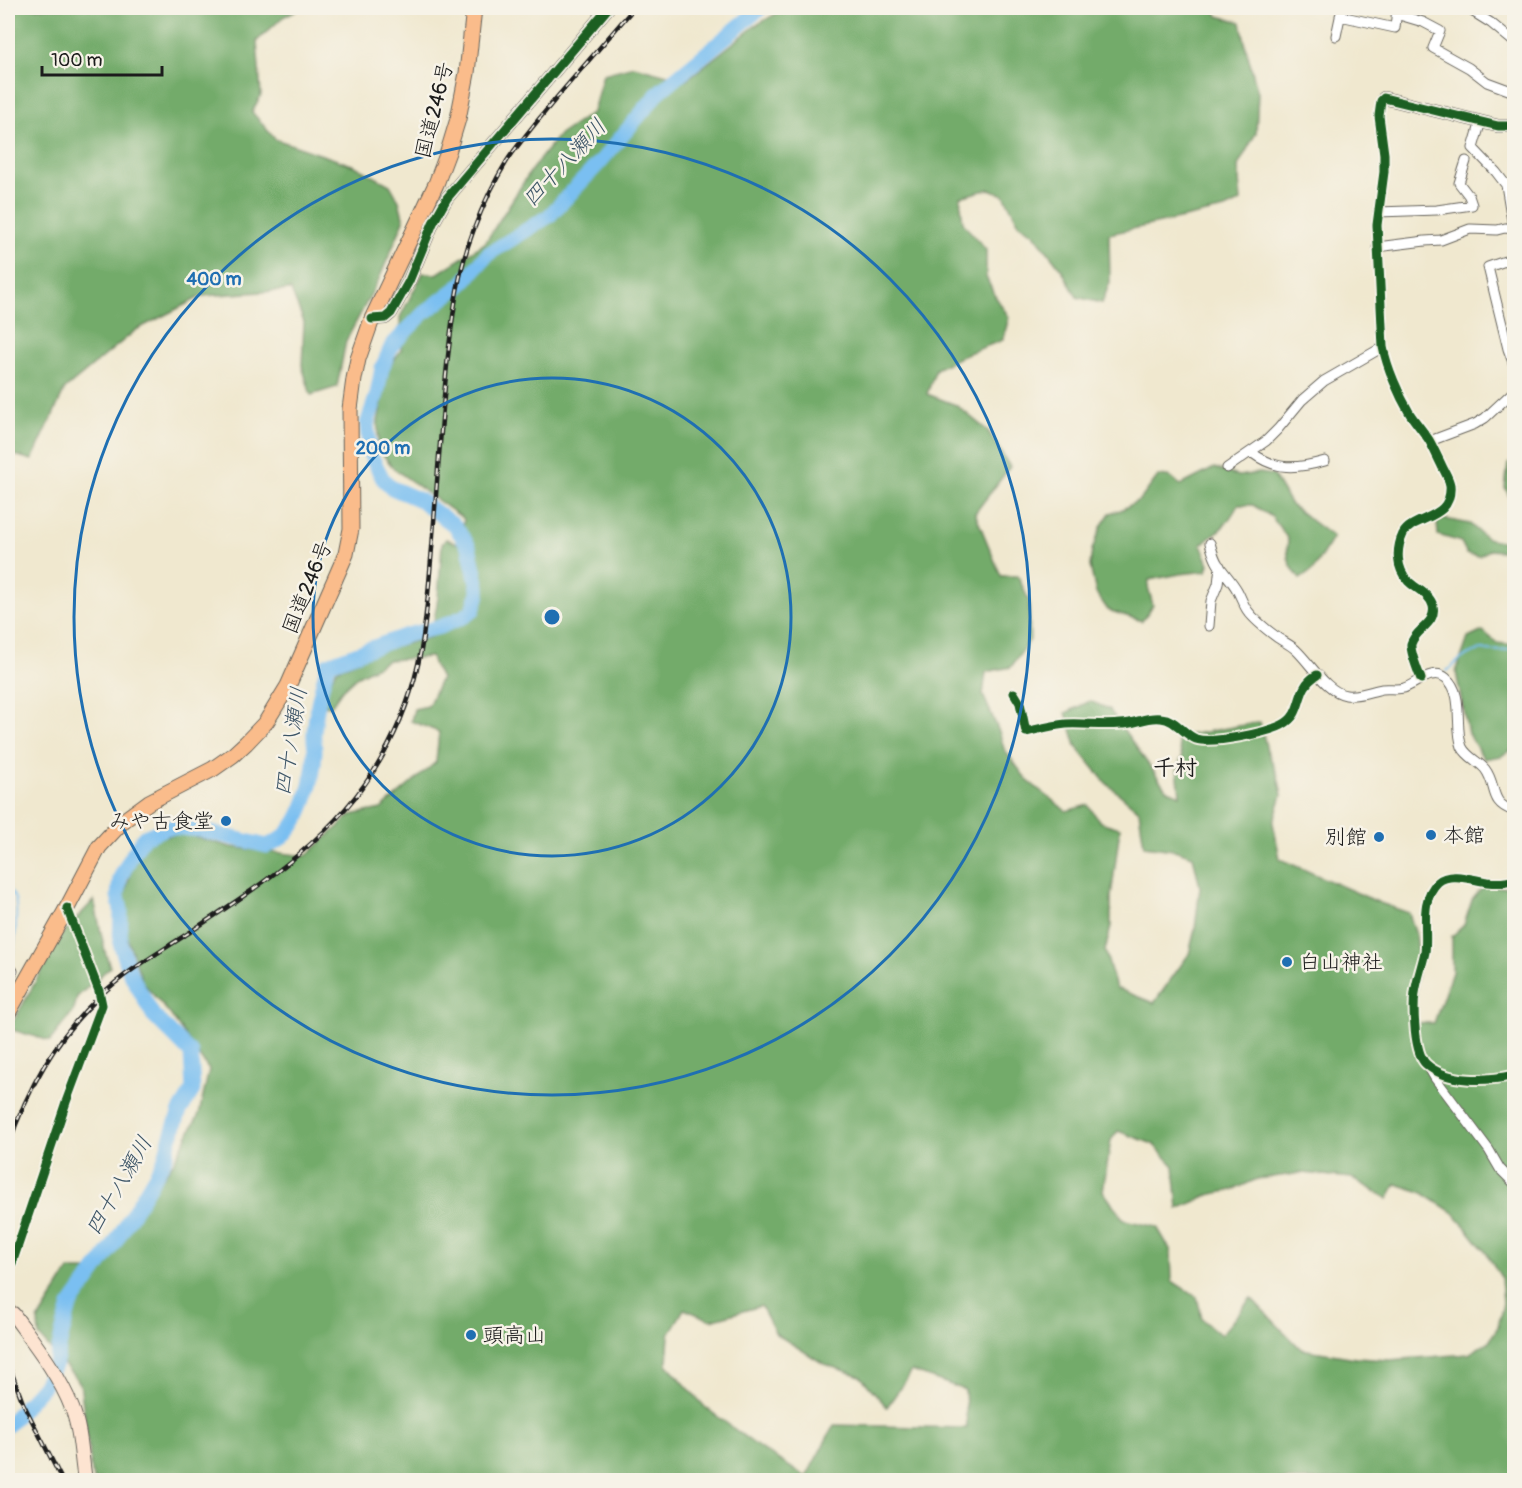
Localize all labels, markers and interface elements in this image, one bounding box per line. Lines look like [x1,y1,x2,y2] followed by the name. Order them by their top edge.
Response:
[42,39,162,77] scale bar
[51,49,103,72] text: 100 m
[409,59,460,161] street label: 国道246号
[517,113,612,212] water label: 四十八瀬川
[187,268,241,291] text: 400 m
[356,437,410,460] text: 200 m
[276,536,339,638] street label: 国道246号
[542,607,562,627] centre of rings
[269,685,313,798] water label: 四十八瀬川
[1153,754,1197,782] district label: 千村
[109,808,214,835] place label: みや古食堂
[219,814,233,828] marker: みや古食堂
[1443,822,1485,849] place label: 本館
[1325,824,1367,851] place label: 別館
[1424,828,1438,842] marker: 本館
[1372,830,1386,844] marker: 別館
[1299,949,1383,976] place label: 白山神社
[1280,955,1294,969] marker: 白山神社
[79,1131,158,1240] water label: 四十八瀬川
[483,1322,546,1349] place label: 頭高山
[464,1328,478,1342] marker: 頭高山

